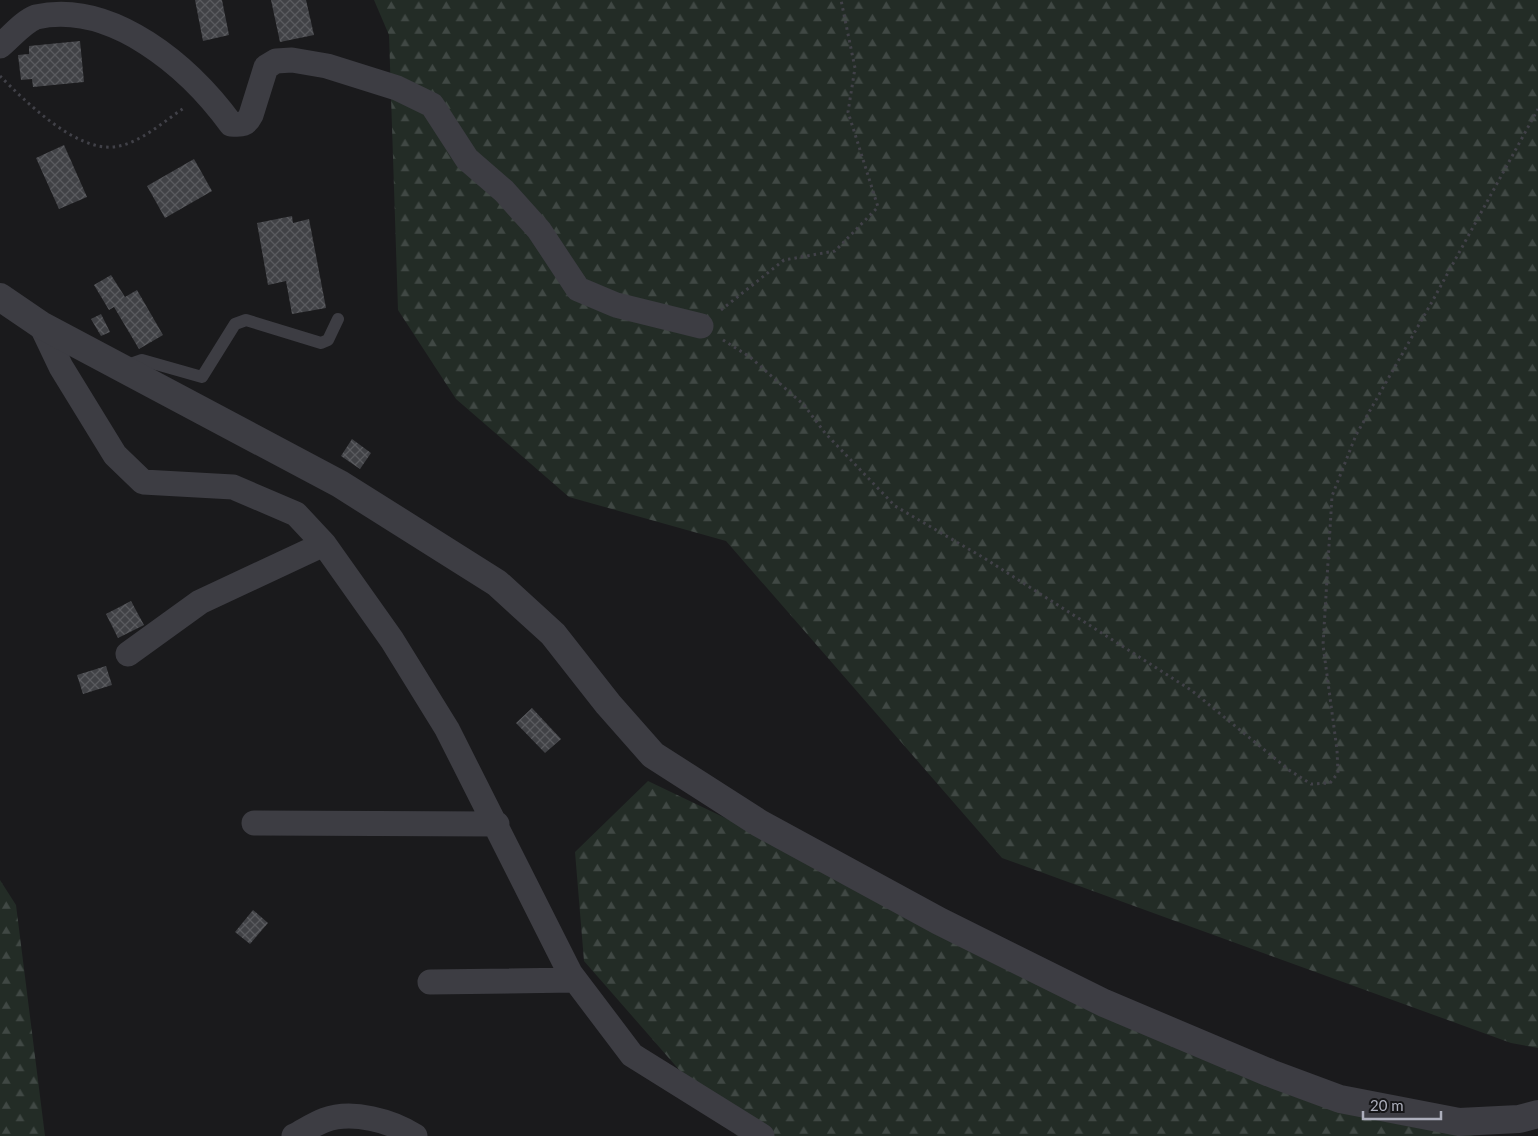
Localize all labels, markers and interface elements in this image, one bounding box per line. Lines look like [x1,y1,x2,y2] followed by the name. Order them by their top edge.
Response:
[1363,1088,1440,1120] scale bar
[1370,1096,1404,1114] text: 20 m

